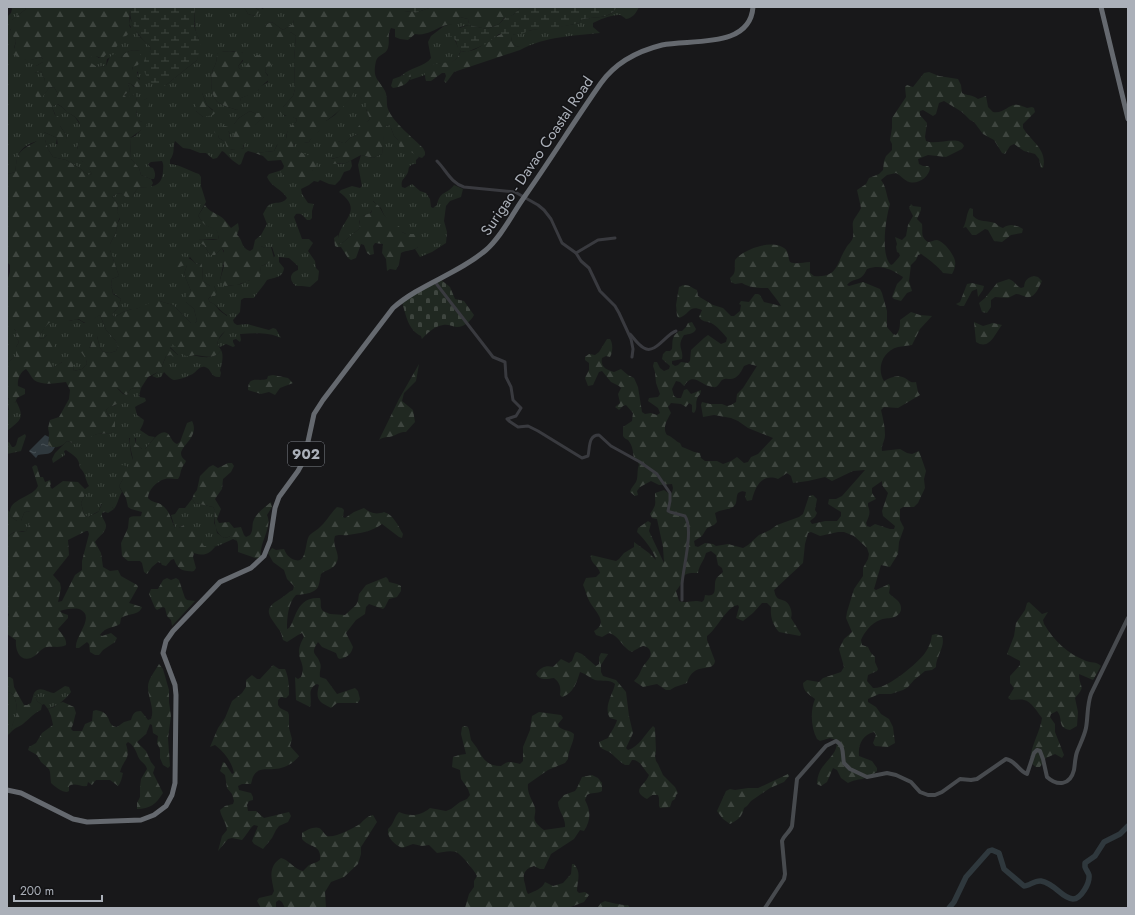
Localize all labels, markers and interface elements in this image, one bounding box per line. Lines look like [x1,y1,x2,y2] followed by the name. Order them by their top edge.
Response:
[475,72,599,240] street label: Surigao - Davao Coastal Road
[288,442,324,466] road number: 902
[14,877,102,903] scale bar
[20,882,54,900] text: 200 m

